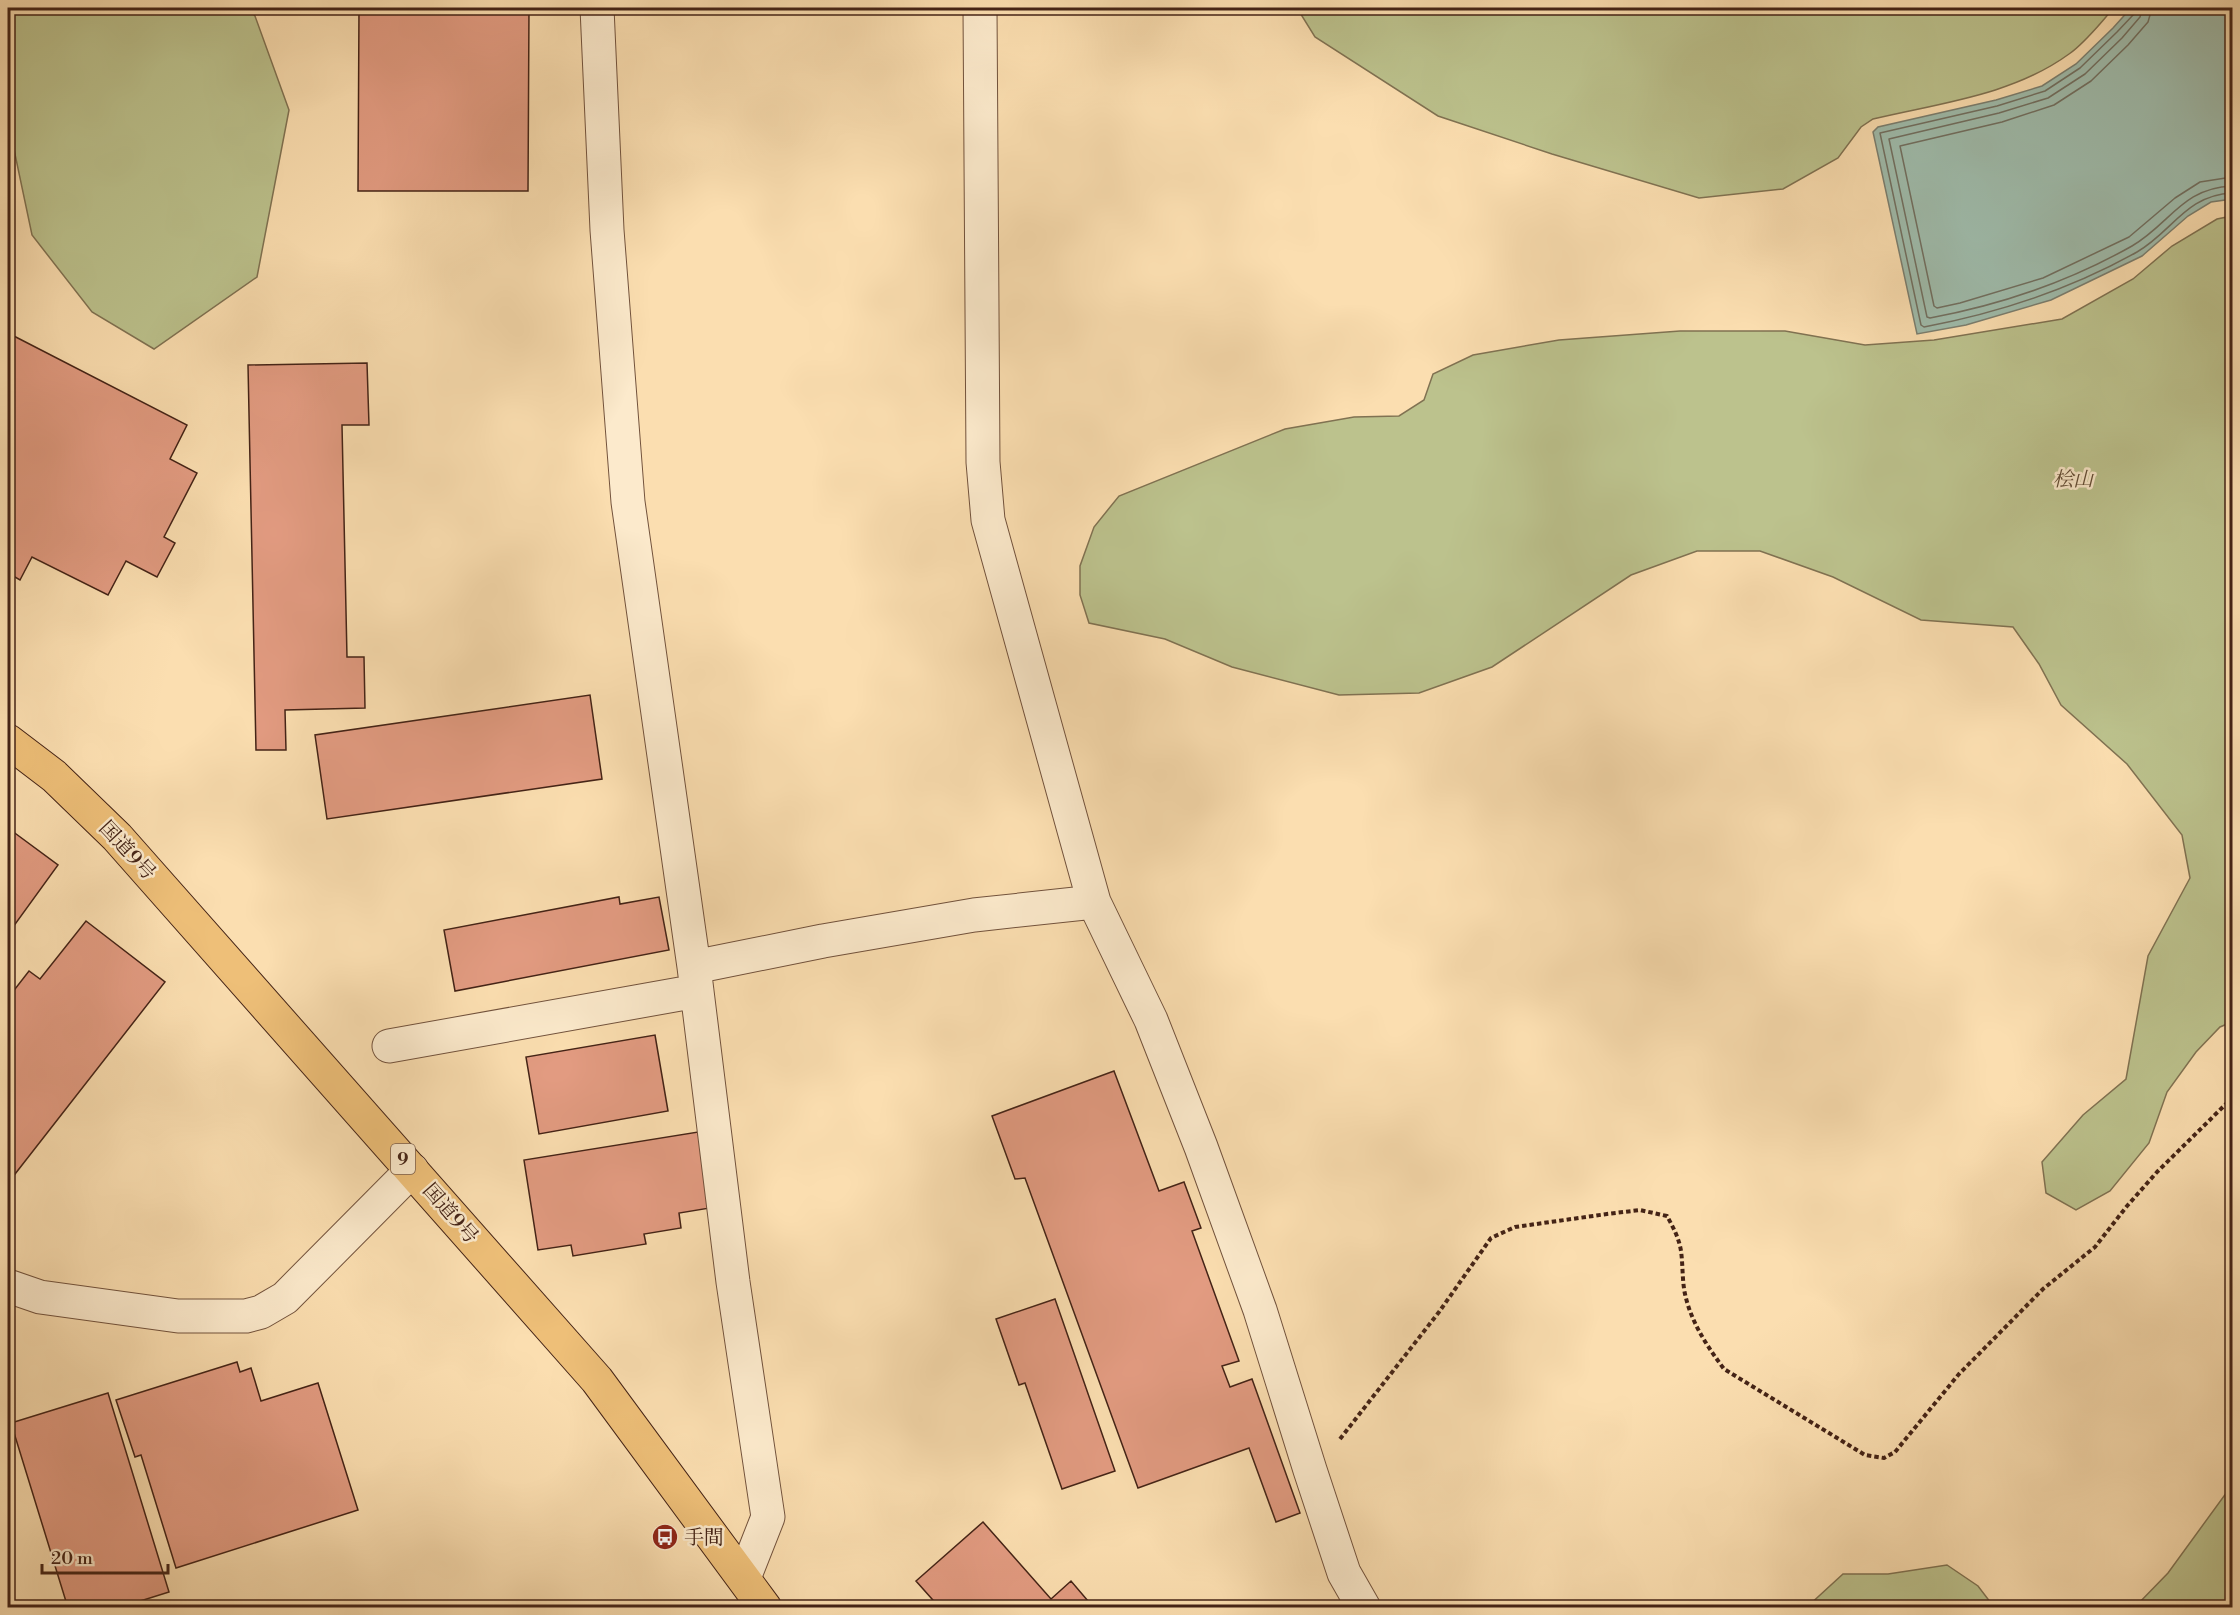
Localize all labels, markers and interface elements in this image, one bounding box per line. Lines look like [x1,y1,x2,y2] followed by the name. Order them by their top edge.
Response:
[2053,468,2095,493] park label: 桧山
[93,816,161,886] street label: 国道9号
[391,1144,415,1174] road number: 9
[417,1179,483,1249] street label: 国道9号
[650,1522,680,1552] bus stop icon: 手間
[684,1526,724,1551] place label: 手間
[42,1537,168,1575] scale bar
[51,1547,93,1570] text: 20 m

